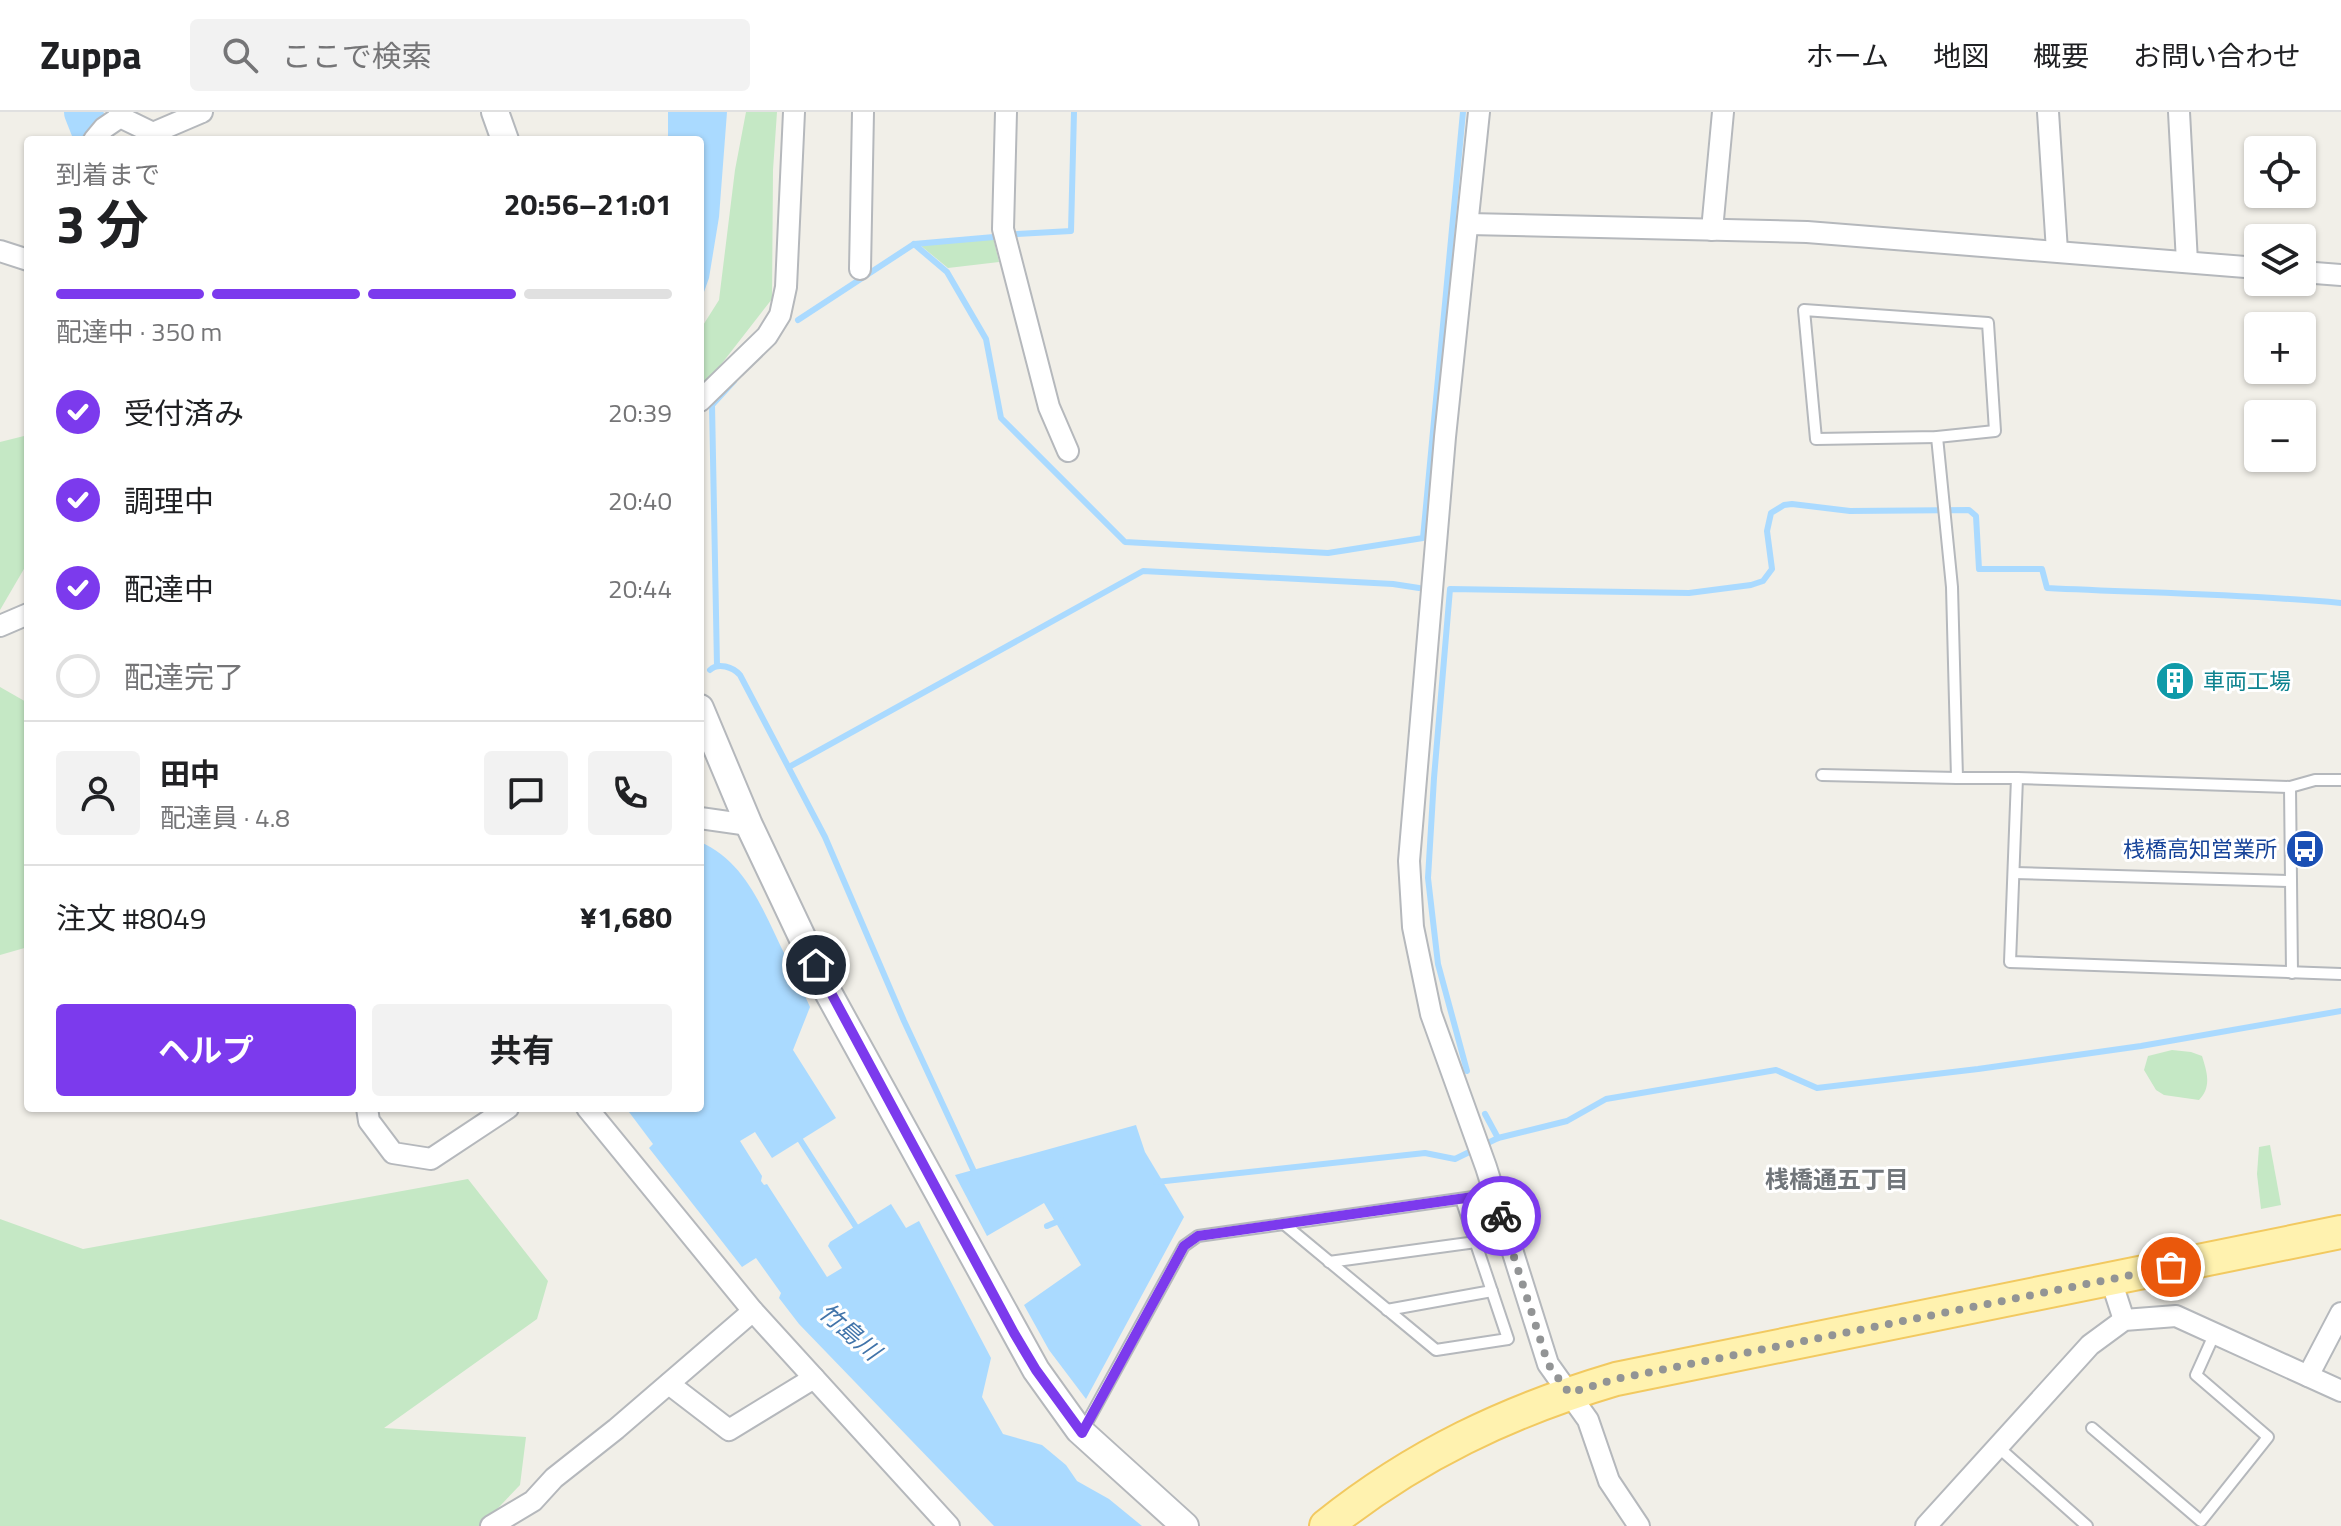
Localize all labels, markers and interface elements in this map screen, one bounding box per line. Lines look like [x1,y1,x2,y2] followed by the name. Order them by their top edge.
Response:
[190,19,750,91] search box
[40,26,142,84] text: Zuppa
[218,33,262,77] icon: search
[282,33,432,79] text: ここで検索
[1806,34,1889,77] text: ホーム
[1933,34,1989,77] text: 地図
[2033,34,2089,77] text: 概要
[2133,34,2301,77] text: お問い合わせ
[2244,136,2316,472] map controls
[2244,136,2316,208] button: locate
[56,155,160,194] text: 到着まで
[504,181,672,227] text: 20:56–21:01
[56,184,149,263] text: 3 分
[2244,224,2316,296] button: layers
[56,312,222,351] text: 配達中 · 350 m
[2244,312,2316,384] button: +
[56,390,100,434] icon: check
[124,390,244,436] text: 受付済み
[608,393,672,432] text: 20:39
[2244,400,2316,472] button: −
[56,478,100,522] icon: check
[124,478,214,524] text: 調理中
[608,481,672,520] text: 20:40
[56,566,100,610] icon: check
[124,566,214,612] text: 配達中
[608,569,672,608] text: 20:44
[124,654,244,700] text: 配達完了
[2154,660,2196,702] building icon: 車両工場
[2203,664,2291,698] place label: 車両工場
[56,751,140,835] button: person
[160,751,220,797] text: 田中
[484,751,568,835] button: chat
[588,751,672,835] button: phone
[160,798,290,837] text: 配達員 · 4.8
[2284,828,2326,870] bus stop icon: 桟橋高知営業所
[2123,832,2277,866] place label: 桟橋高知営業所
[580,894,672,940] text: ¥1,680
[56,895,207,941] text: 注文 #8049
[782,931,850,999] pin
[794,943,838,987] icon: home
[56,1004,356,1096] button: ヘルプ
[372,1004,672,1096] button: 共有
[1765,1161,1909,1197] district label: 桟橋通五丁目
[1461,1176,1541,1256] courier
[1479,1194,1523,1238] icon: bike
[2137,1233,2205,1301] pin
[2149,1245,2193,1289] icon: bag
[811,1294,891,1370] water label: 竹島川

